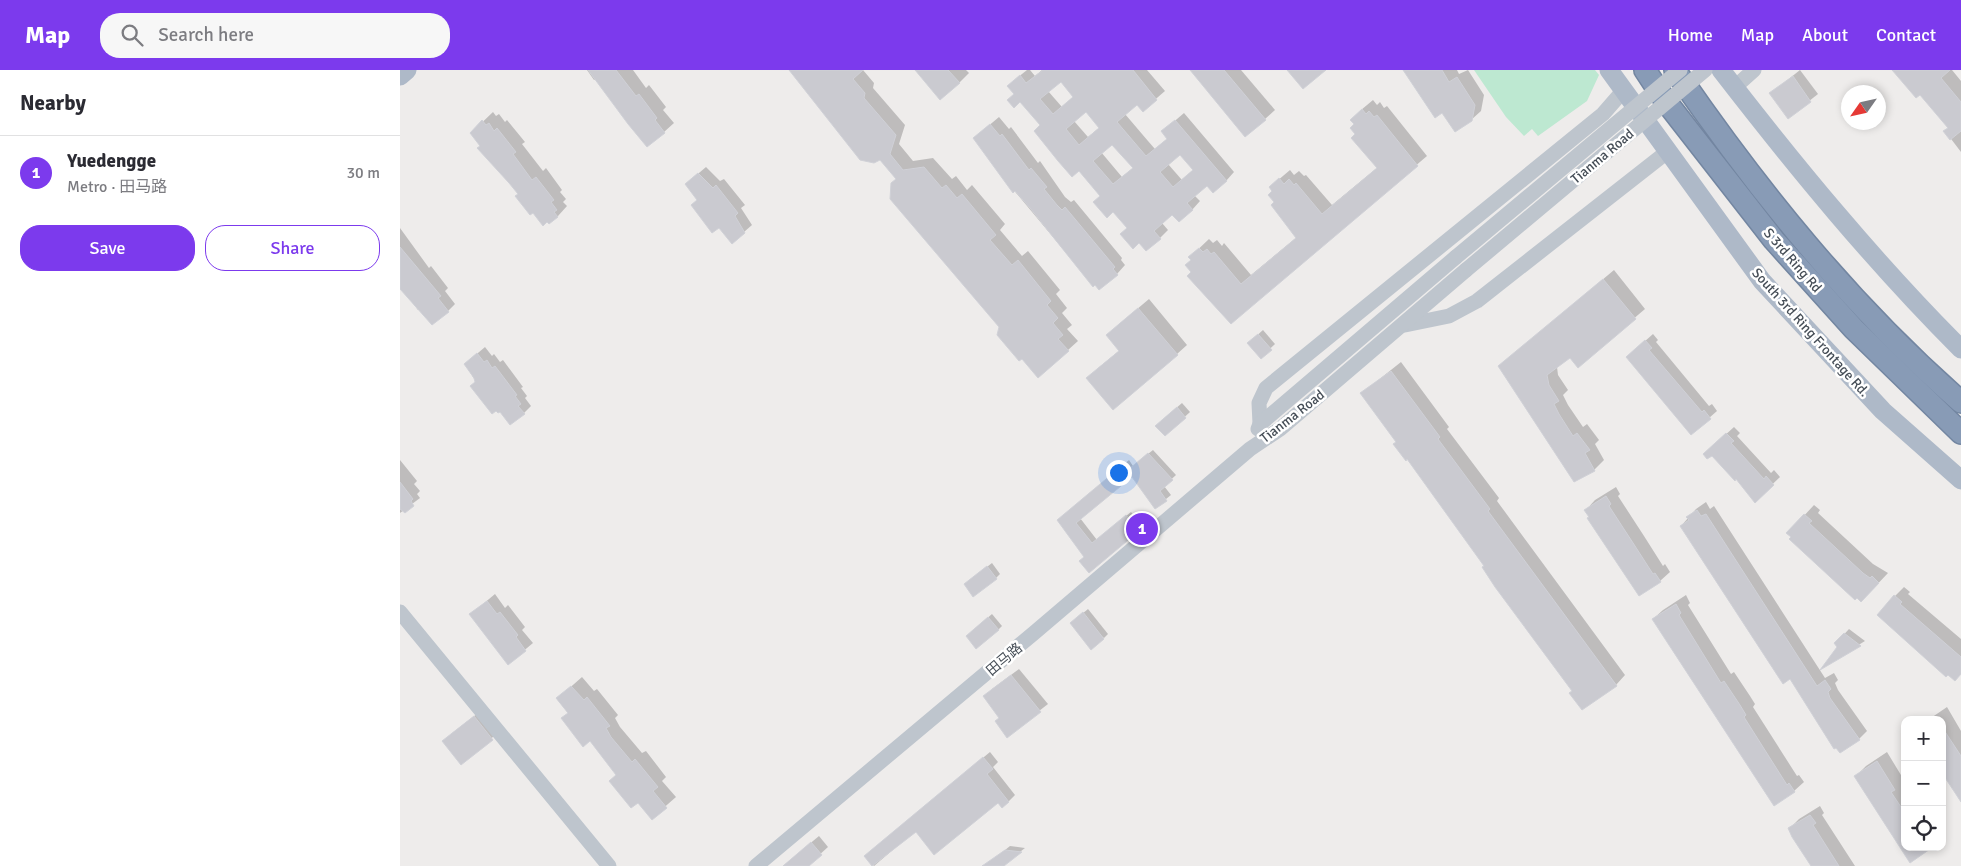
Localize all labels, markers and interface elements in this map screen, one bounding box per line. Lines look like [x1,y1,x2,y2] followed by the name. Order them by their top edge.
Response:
[100,13,450,58] search box
[25,20,70,50] text: Map
[118,21,146,49] icon: search
[158,23,254,47] text: Search here
[1668,24,1713,46] text: Home
[1741,24,1774,46] text: Map
[1802,24,1848,46] text: About
[1876,24,1936,46] text: Contact
[1841,85,1886,130] north arrow
[20,90,86,116] text: Nearby
[1567,125,1637,188] street label: Tianma Road
[67,149,156,173] text: Yuedengge
[32,163,40,183] text: 1
[346,163,380,183] text: 30 m
[67,177,167,197] text: Metro · 田马路
[20,225,195,271] button: Save
[205,225,380,271] button: Share
[1760,225,1825,296] street label: S 3rd Ring Rd
[1748,265,1873,400] street label: South 3rd Ring Frontage Rd.
[1257,386,1328,447] street label: Tianma Road
[1106,460,1132,486] your location
[1126,510,1158,548] pin: 1
[983,639,1026,679] street label: 田马路
[1901,716,1946,851] map controls
[1901,716,1946,761] button: +
[1901,761,1946,806] button: −
[1901,806,1946,851] button: locate

